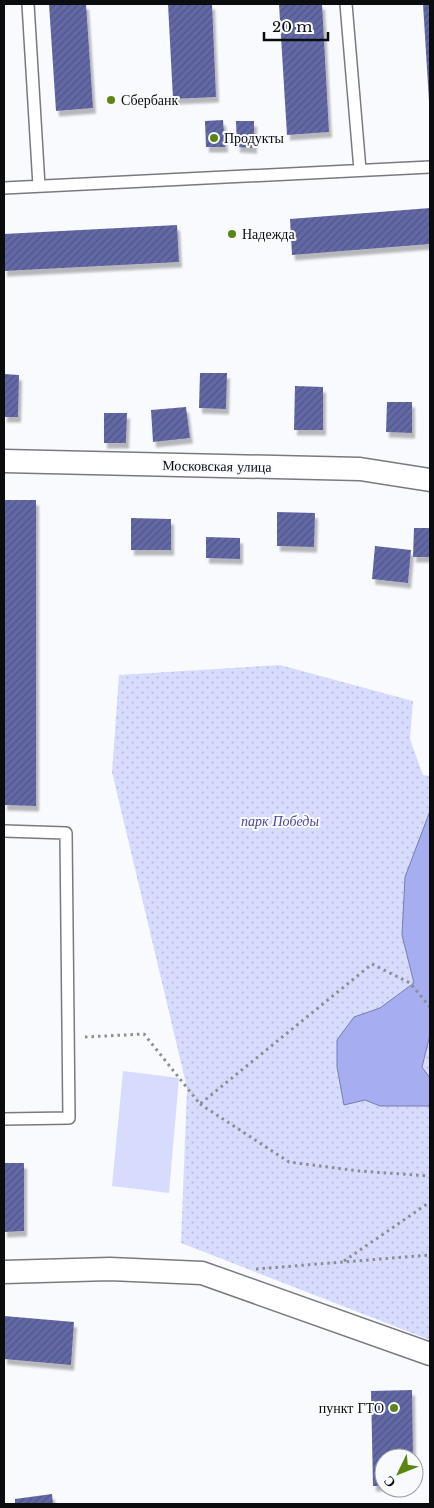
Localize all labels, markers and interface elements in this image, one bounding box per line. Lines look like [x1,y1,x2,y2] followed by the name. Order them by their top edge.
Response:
[264,10,328,42] scale bar
[272,17,312,36] text: 20 m
[121,91,178,109] place label: Сбербанк
[105,94,117,106] marker: Сбербанк
[224,129,285,147] place label: Продукты
[208,132,220,144] marker: Продукты
[242,225,295,243] place label: Надежда
[226,228,238,240] marker: Надежда
[162,456,273,476] street label: Московская улица
[241,812,319,830] park label: парк Победы
[319,1399,384,1417] place label: пункт ГТО
[388,1402,400,1414] marker: пункт ГТО
[374,1448,424,1498] north arrow
[379,1472,400,1492] text: С

